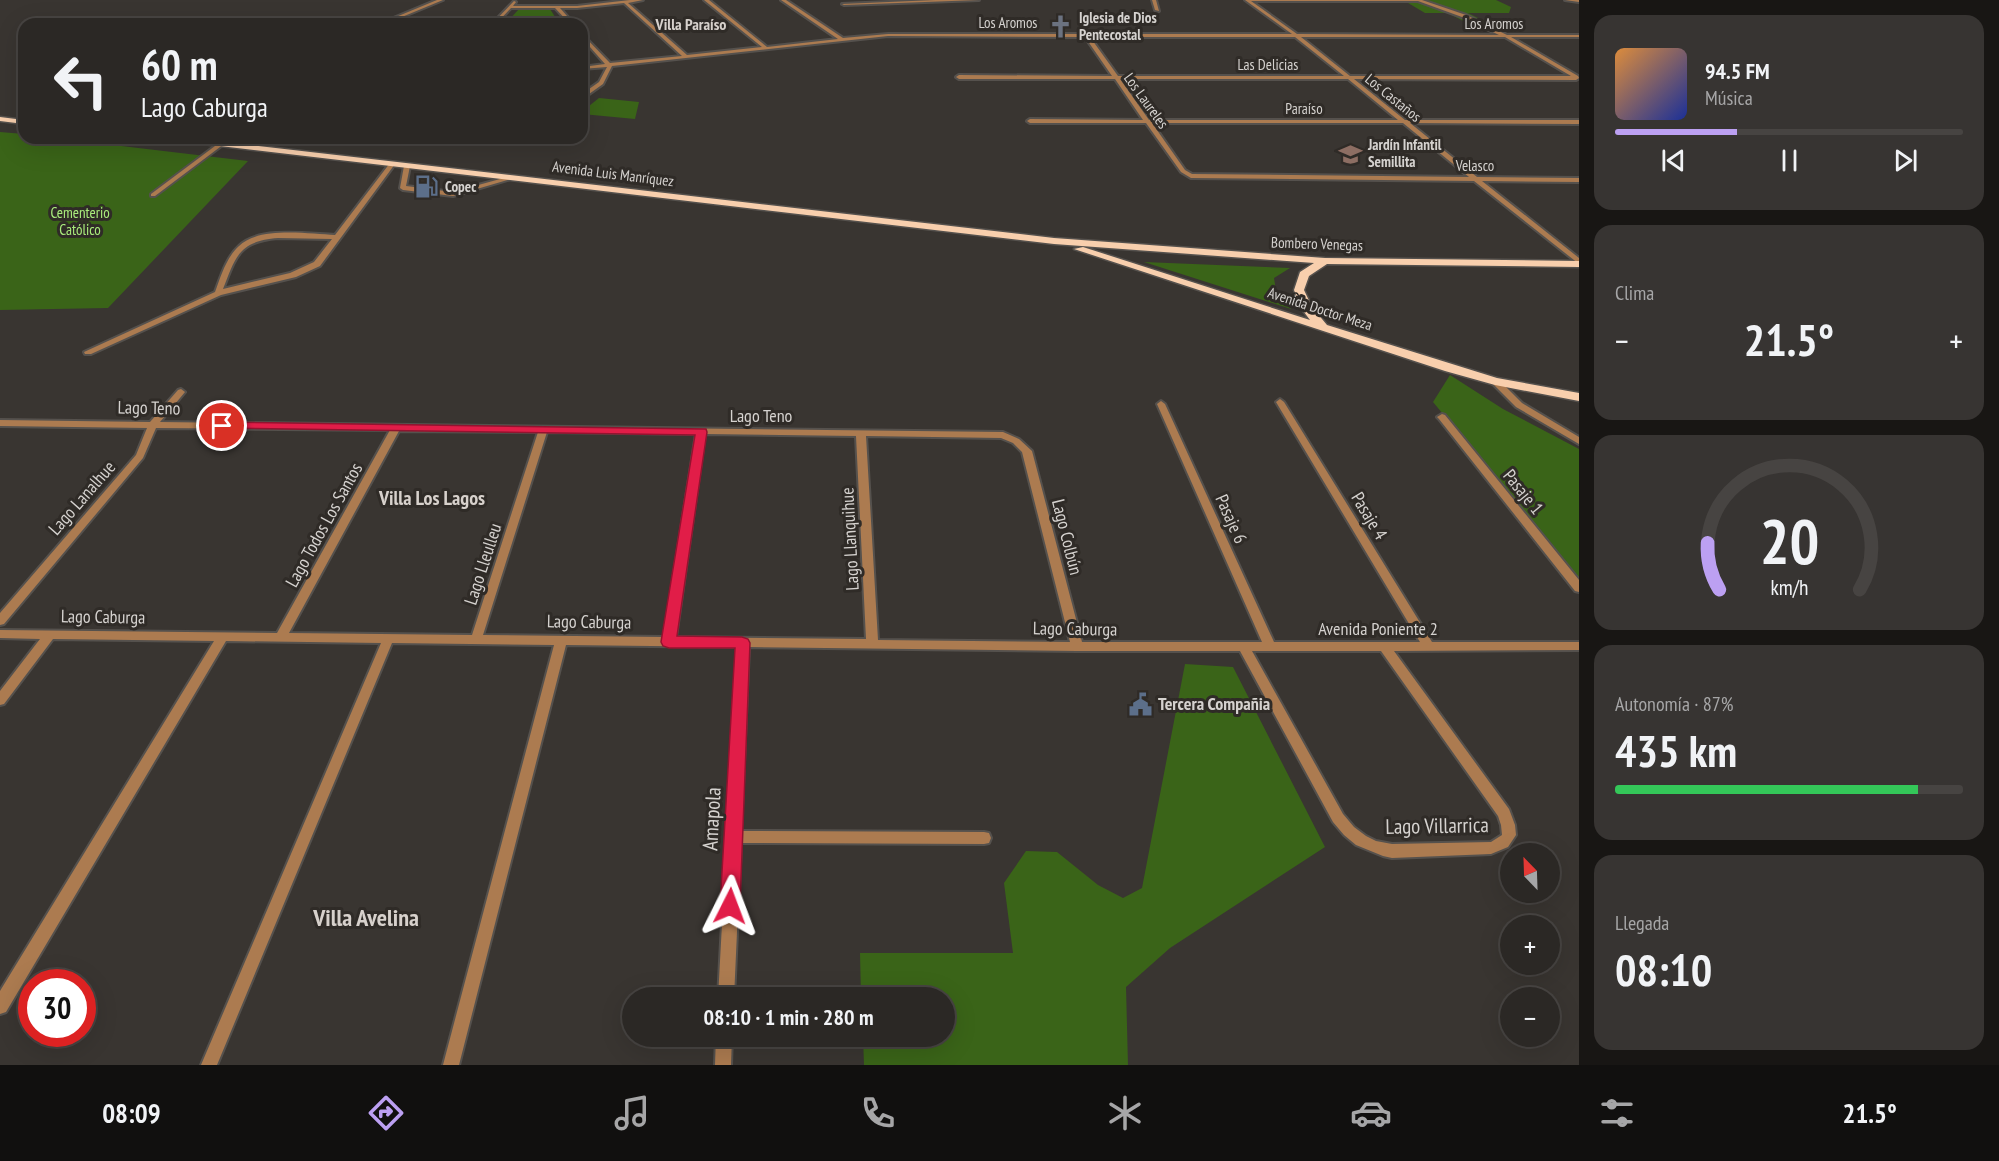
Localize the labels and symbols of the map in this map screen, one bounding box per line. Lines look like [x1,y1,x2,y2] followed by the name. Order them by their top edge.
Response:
[1079,8,1157,44] place label: Iglesia de Dios Pentecostal
[979,13,1037,32] street label: Los Aromos
[655,14,726,34] district label: Villa Paraíso
[1048,14,1074,40] church icon: Iglesia de Dios Pentecostal
[1465,14,1523,33] street label: Los Aromos
[1238,55,1298,74] street label: Las Delicias
[1120,69,1173,132] street label: Los Laureles
[1362,69,1425,126] street label: Los Castaños
[1285,99,1323,118] street label: Paraíso
[1367,135,1442,171] place label: Jardín Infantil Semillita
[1337,141,1363,167] school or university icon: Jardín Infantil Semillita
[1455,156,1494,175] street label: Velasco
[551,157,675,190] street label: Avenida Luis Manríquez
[414,174,440,200] fuel station icon: Copec
[445,177,477,196] place label: Copec
[50,203,110,239] park label: Cementerio Católico
[1271,232,1363,255] street label: Bombero Venegas
[1266,283,1375,334] street label: Avenida Doctor Meza
[118,395,181,420] street label: Lago Teno
[196,400,247,451] pin
[730,404,793,427] street label: Lago Teno
[43,456,120,539] street label: Lago Lanalhue
[280,459,367,591] street label: Lago Todos Los Santos
[1498,464,1548,519] street label: Pasaje 1
[378,485,485,511] district label: Villa Los Lagos
[835,487,864,591] street label: Lago Llanquihue
[1346,488,1393,544] street label: Pasaje 4
[1211,491,1252,547] street label: Pasaje 6
[1047,497,1088,577] street label: Lago Colbún
[459,520,506,608] street label: Lago Lleulleu
[61,604,145,629] street label: Lago Caburga
[547,609,631,634] street label: Lago Caburga
[1033,616,1117,641] street label: Lago Caburga
[1318,617,1438,640] street label: Avenida Poniente 2
[1127,691,1153,717] public building icon: Tercera Compañia
[1158,692,1270,715] place label: Tercera Compañia
[696,787,727,851] street label: Amapola
[1385,811,1489,840] street label: Lago Villarrica
[1500,843,1560,903] north arrow
[698,874,762,938] position arrow
[312,902,419,933] district label: Villa Avelina
[18,969,96,1047] speed limit sign: 30

